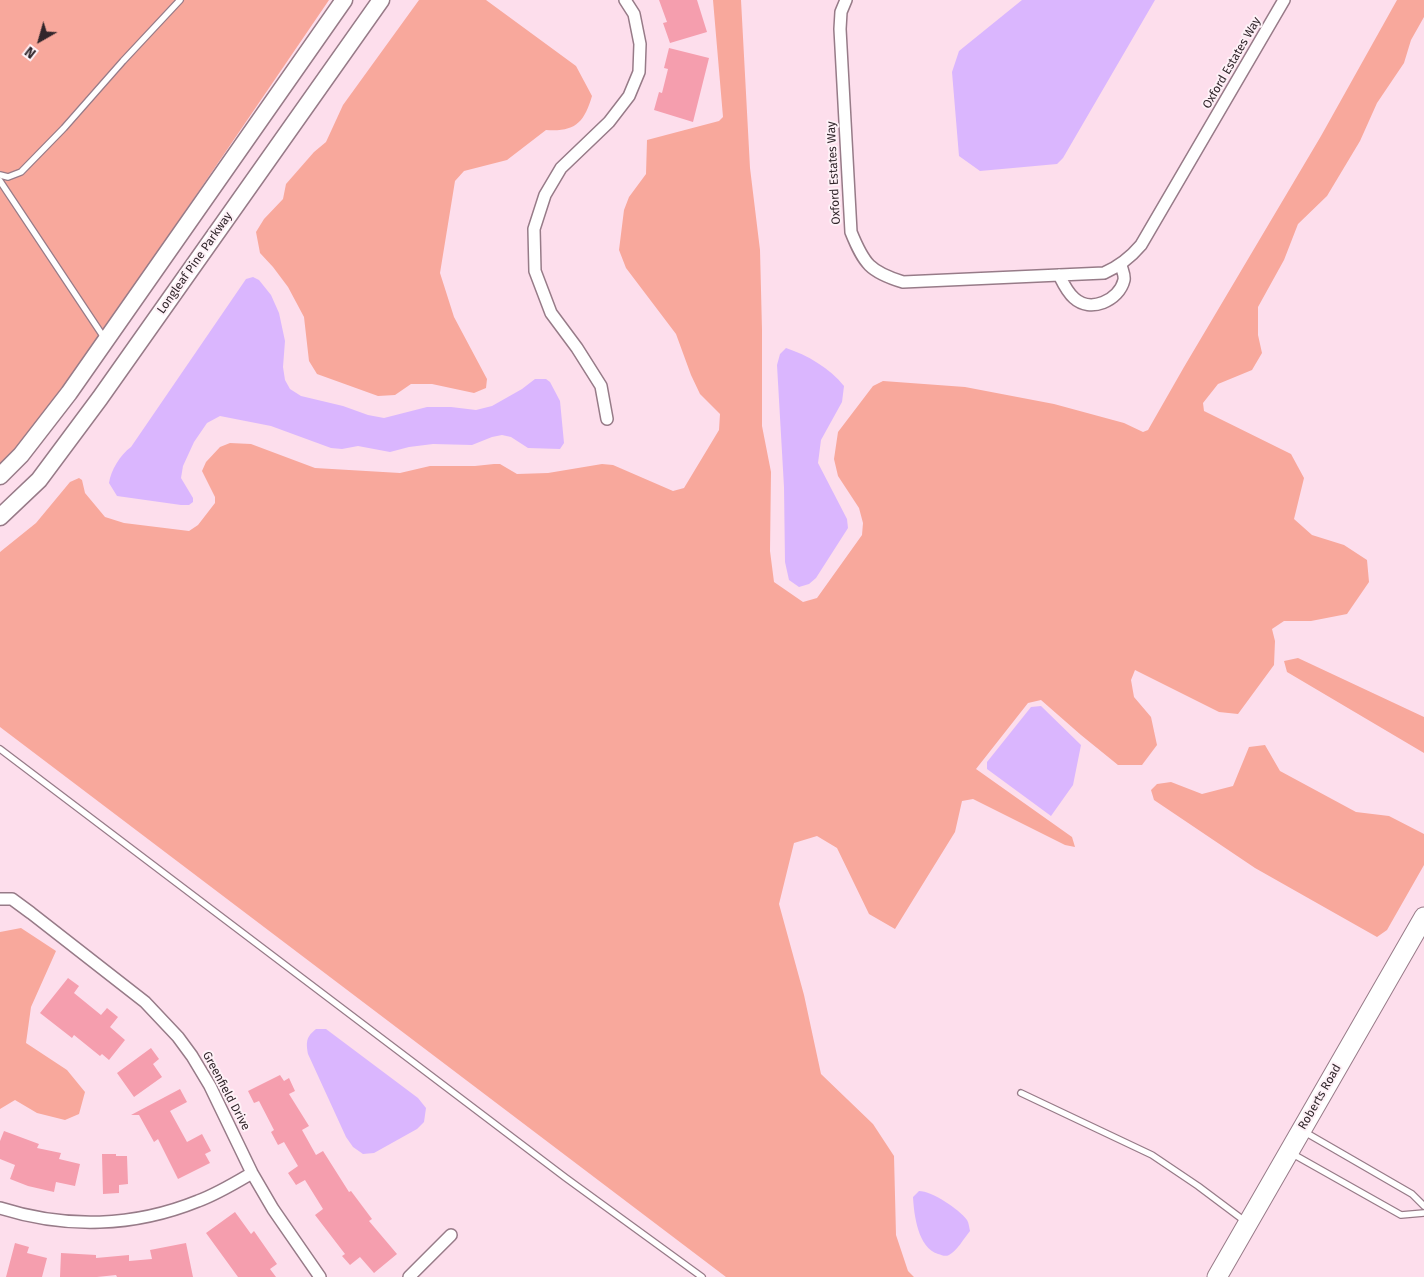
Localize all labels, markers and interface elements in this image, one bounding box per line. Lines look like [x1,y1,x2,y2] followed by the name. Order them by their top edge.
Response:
[15,15,65,65] north arrow
[1200,15,1264,111] street label: Oxford Estates Way
[22,43,39,62] text: N
[824,121,844,225] street label: Oxford Estates Way
[154,209,236,317] street label: Longleaf Pine Parkway
[199,1049,253,1133] street label: Greenfield Drive
[1295,1062,1345,1132] street label: Roberts Road

